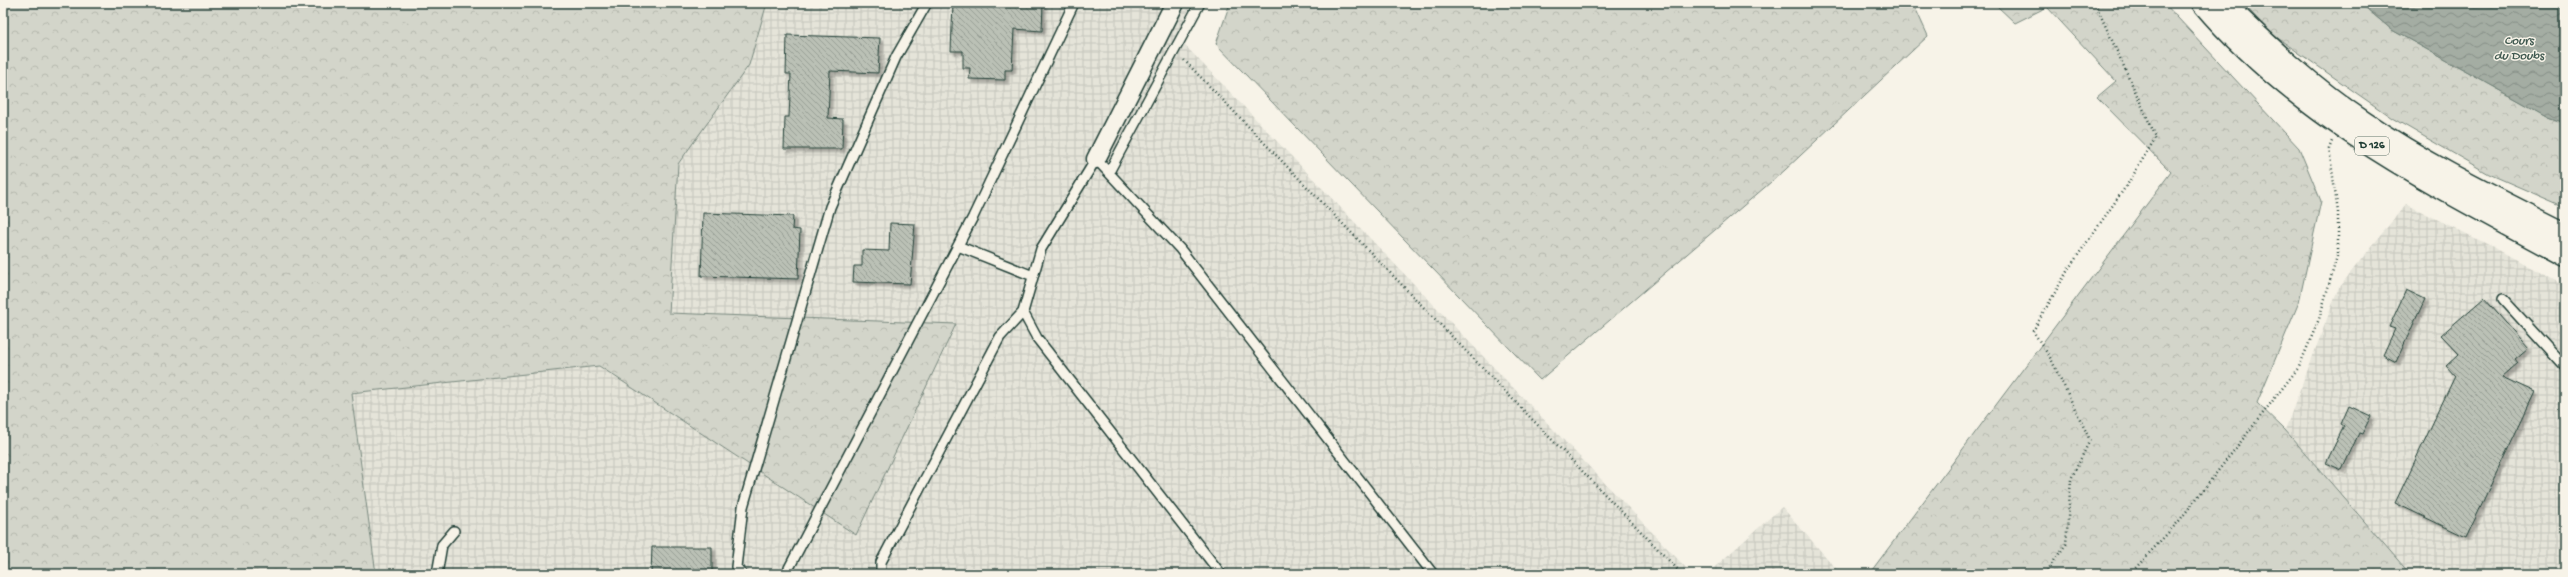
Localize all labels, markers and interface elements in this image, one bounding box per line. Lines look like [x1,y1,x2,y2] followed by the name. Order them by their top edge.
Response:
[2494,34,2545,64] water label: Cours du Doubs
[2355,137,2389,155] road number: D 126

